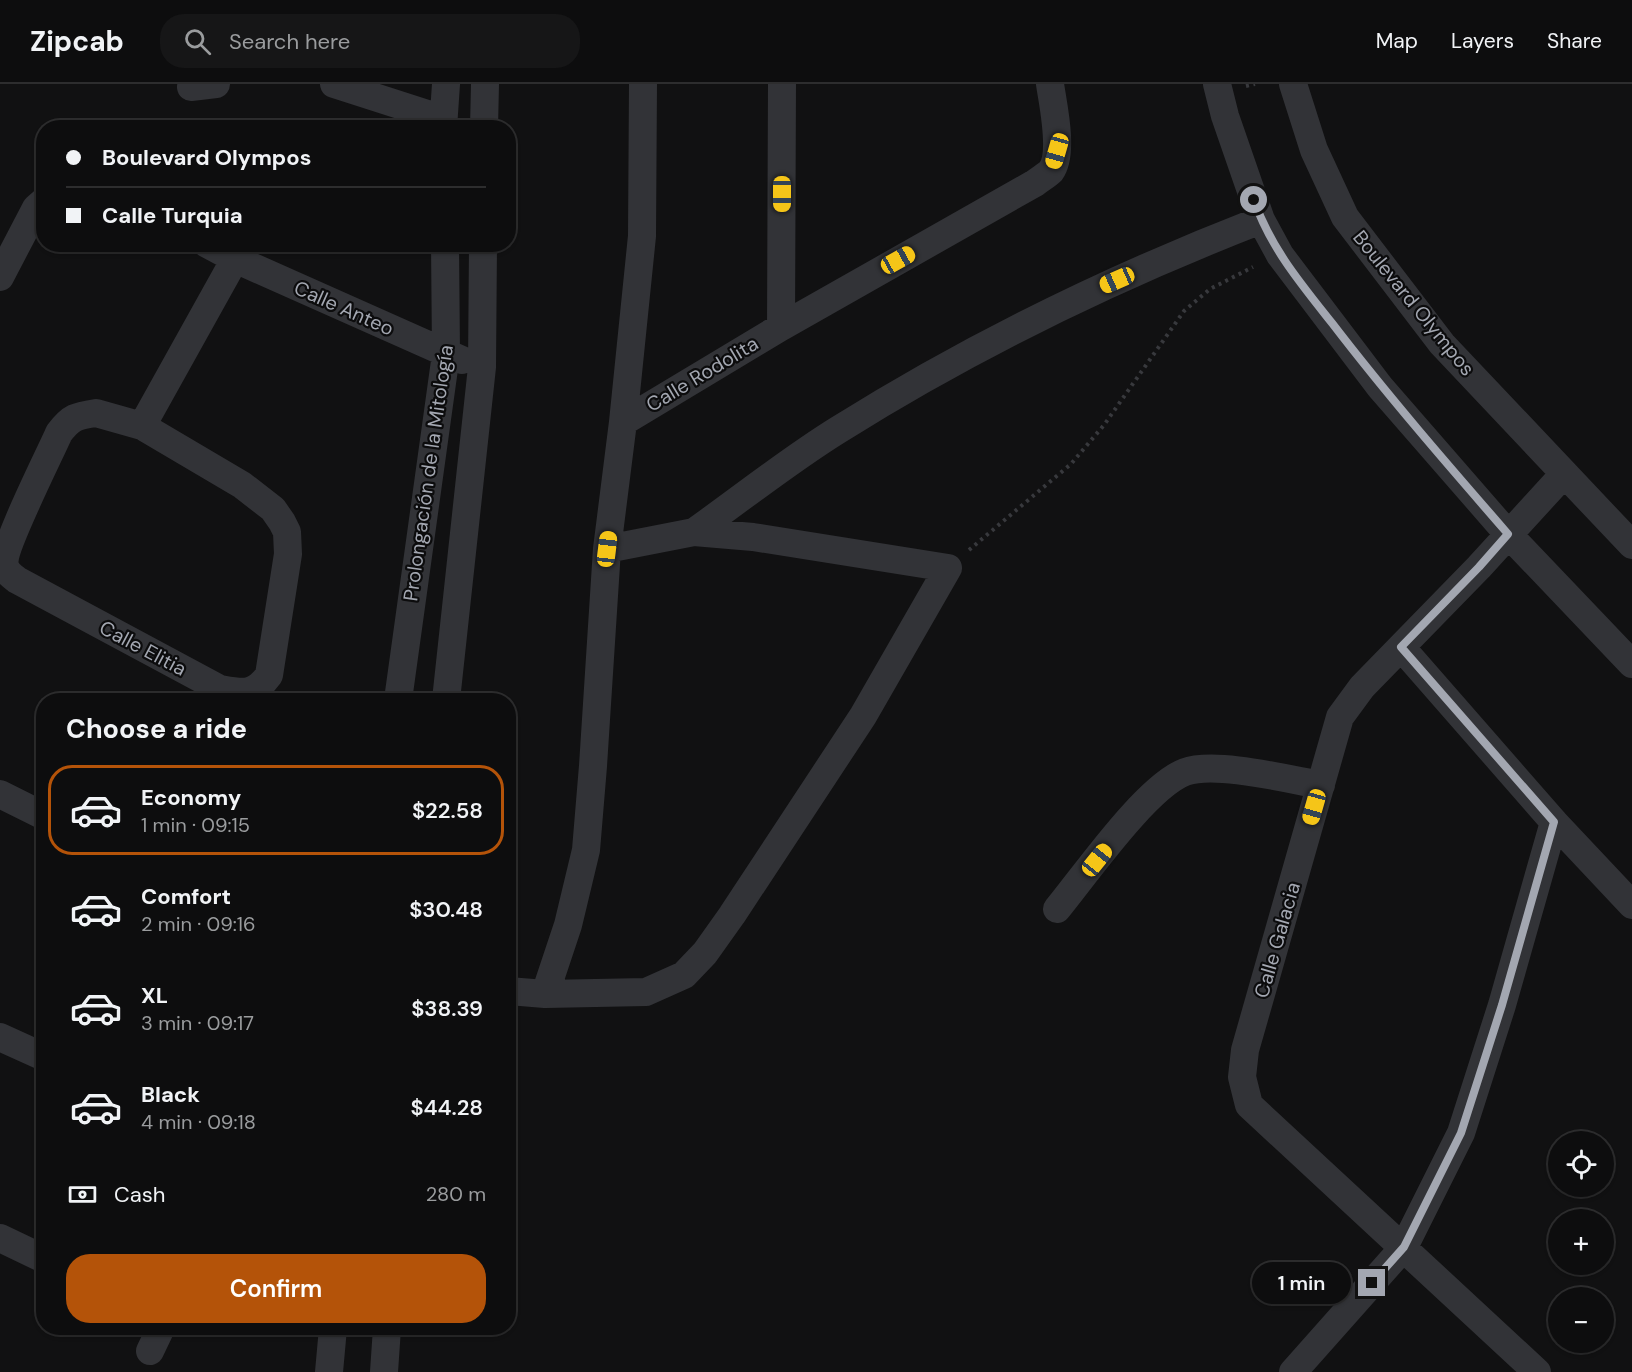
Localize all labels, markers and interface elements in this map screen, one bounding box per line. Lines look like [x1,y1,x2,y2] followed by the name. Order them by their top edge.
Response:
[160,14,580,68] search box
[30,23,124,60] text: Zipcab
[181,25,214,58] icon: search
[229,27,350,56] text: Search here
[1376,27,1418,55] text: Map
[1451,27,1514,55] text: Layers
[1547,27,1602,55] text: Share
[1043,131,1071,171] car
[102,143,311,172] text: Boulevard Olympos
[773,176,791,212] car
[1240,186,1267,213] route start
[102,201,243,230] text: Calle Turquia
[1347,225,1481,381] street label: Boulevard Olympos
[878,243,918,277] car
[1097,264,1137,296] car
[290,274,398,342] street label: Calle Anteo
[641,330,763,418] street label: Calle Rodolita
[397,343,459,603] street label: Prolongación de la Mitología
[596,530,618,568] car
[95,614,191,682] street label: Calle Elitia
[66,711,247,746] text: Choose a ride
[69,783,123,837] icon: car
[141,783,241,812] text: Economy
[1300,787,1328,827] car
[412,796,483,825] text: $22.58
[141,812,250,838] text: 1 min · 09:15
[1079,840,1115,880] car
[1248,879,1306,1001] street label: Calle Galacia
[69,882,123,936] icon: car
[141,882,231,911] text: Comfort
[409,895,483,924] text: $30.48
[141,911,256,937] text: 2 min · 09:16
[69,981,123,1035] icon: car
[141,981,168,1010] text: XL
[411,994,483,1023] text: $38.39
[141,1010,254,1036] text: 3 min · 09:17
[69,1080,123,1134] icon: car
[141,1080,200,1109] text: Black
[410,1093,483,1122] text: $44.28
[141,1109,256,1135] text: 4 min · 09:18
[1548,1131,1614,1353] map controls
[1548,1131,1614,1197] button: locate
[66,1178,99,1211] icon: cash
[114,1180,165,1209] text: Cash
[426,1181,486,1207] text: 280 m
[1548,1209,1614,1275] button: +
[66,1254,486,1323] button: Confirm
[1252,1262,1351,1304] callout: 1 min
[1358,1269,1385,1296] route end
[1278,1270,1325,1296] text: 1 min
[1548,1287,1614,1353] button: −

